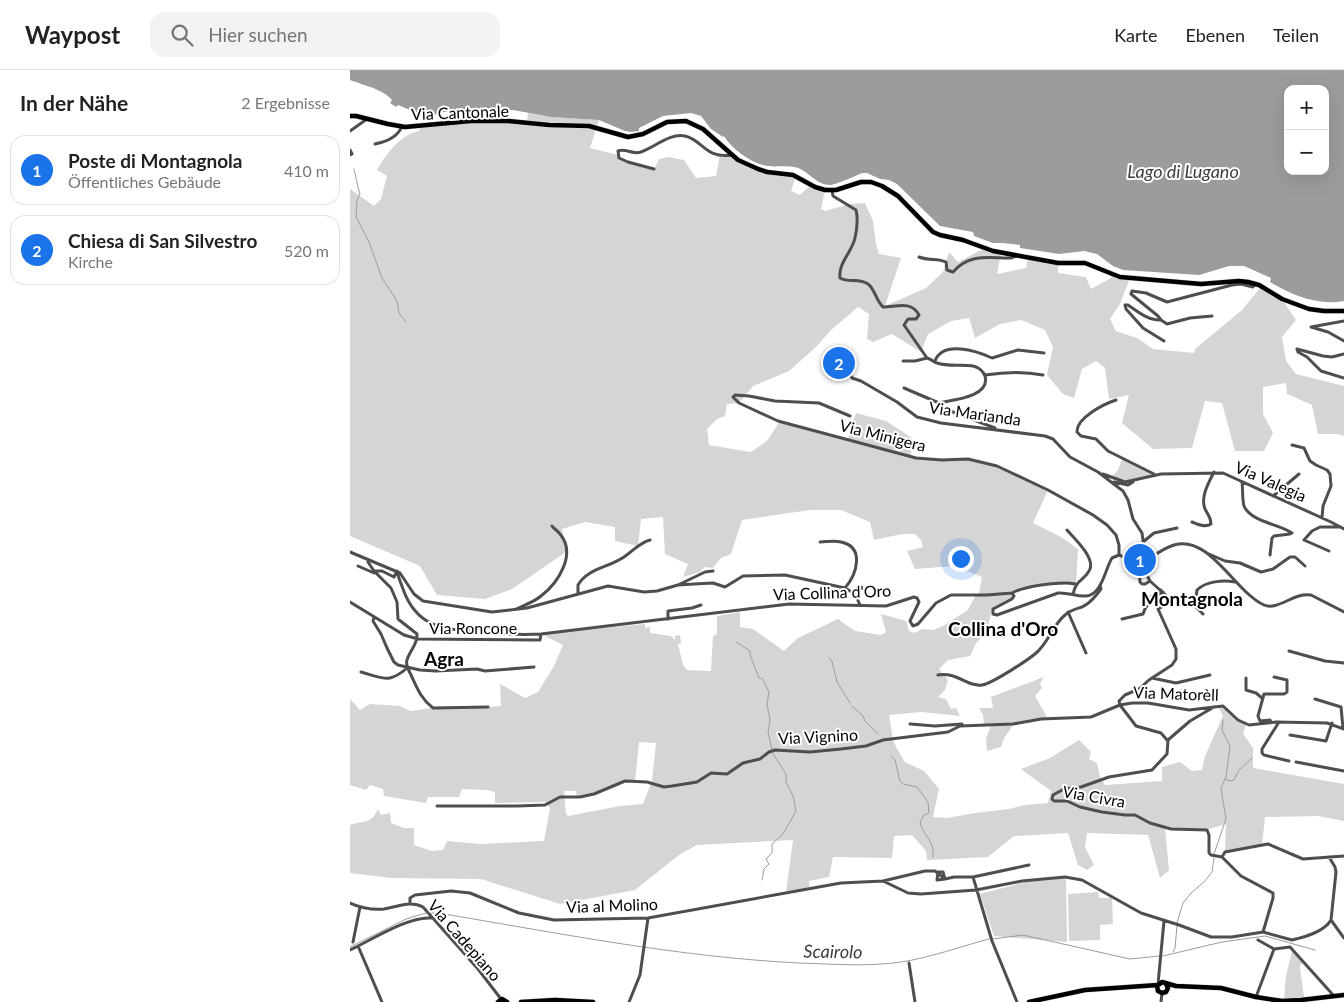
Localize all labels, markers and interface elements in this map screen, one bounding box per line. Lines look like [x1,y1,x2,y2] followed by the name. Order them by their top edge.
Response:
[150,12,500,57] search box
[25,20,120,49] text: Waypost
[168,21,196,49] icon: search
[208,23,308,46] text: Hier suchen
[1114,24,1157,46] text: Karte
[1185,24,1245,46] text: Ebenen
[1273,24,1319,46] text: Teilen
[1284,85,1329,175] map controls
[1284,85,1329,130] button: +
[20,90,128,115] text: In der Nähe
[241,93,330,112] text: 2 Ergebnisse
[411,101,509,123] street label: Via Cantonale
[1284,130,1329,175] button: −
[68,149,242,172] text: Poste di Montagnola
[1127,160,1239,182] water label: Lago di Lugano
[32,161,42,180] text: 1
[284,161,329,180] text: 410 m
[68,172,221,191] text: Öffentliches Gebäude
[68,229,257,252] text: Chiesa di San Silvestro
[32,241,42,260] text: 2
[284,241,329,260] text: 520 m
[68,252,113,271] text: Kirche
[823,344,855,382] pin: 2
[928,397,1022,429] street label: Via Marianda
[838,415,928,455] street label: Via Minigera
[1232,457,1310,505] street label: Via Valegia
[1124,541,1156,579] pin: 1
[948,546,974,572] your location
[773,580,891,604] street label: Via Collina d'Oro
[1141,587,1243,610] district label: Montagnola
[948,617,1058,640] district label: Collina d'Oro
[429,618,517,637] street label: Via Roncone
[423,647,464,670] district label: Agra
[1133,682,1219,704] street label: Via Matorèll
[778,724,858,748] street label: Via Vignino
[1061,781,1127,811] street label: Via Civra
[566,894,658,916] street label: Via al Molino
[425,895,505,985] street label: Via Cadepiano
[803,939,863,963] water label: Scairolo

